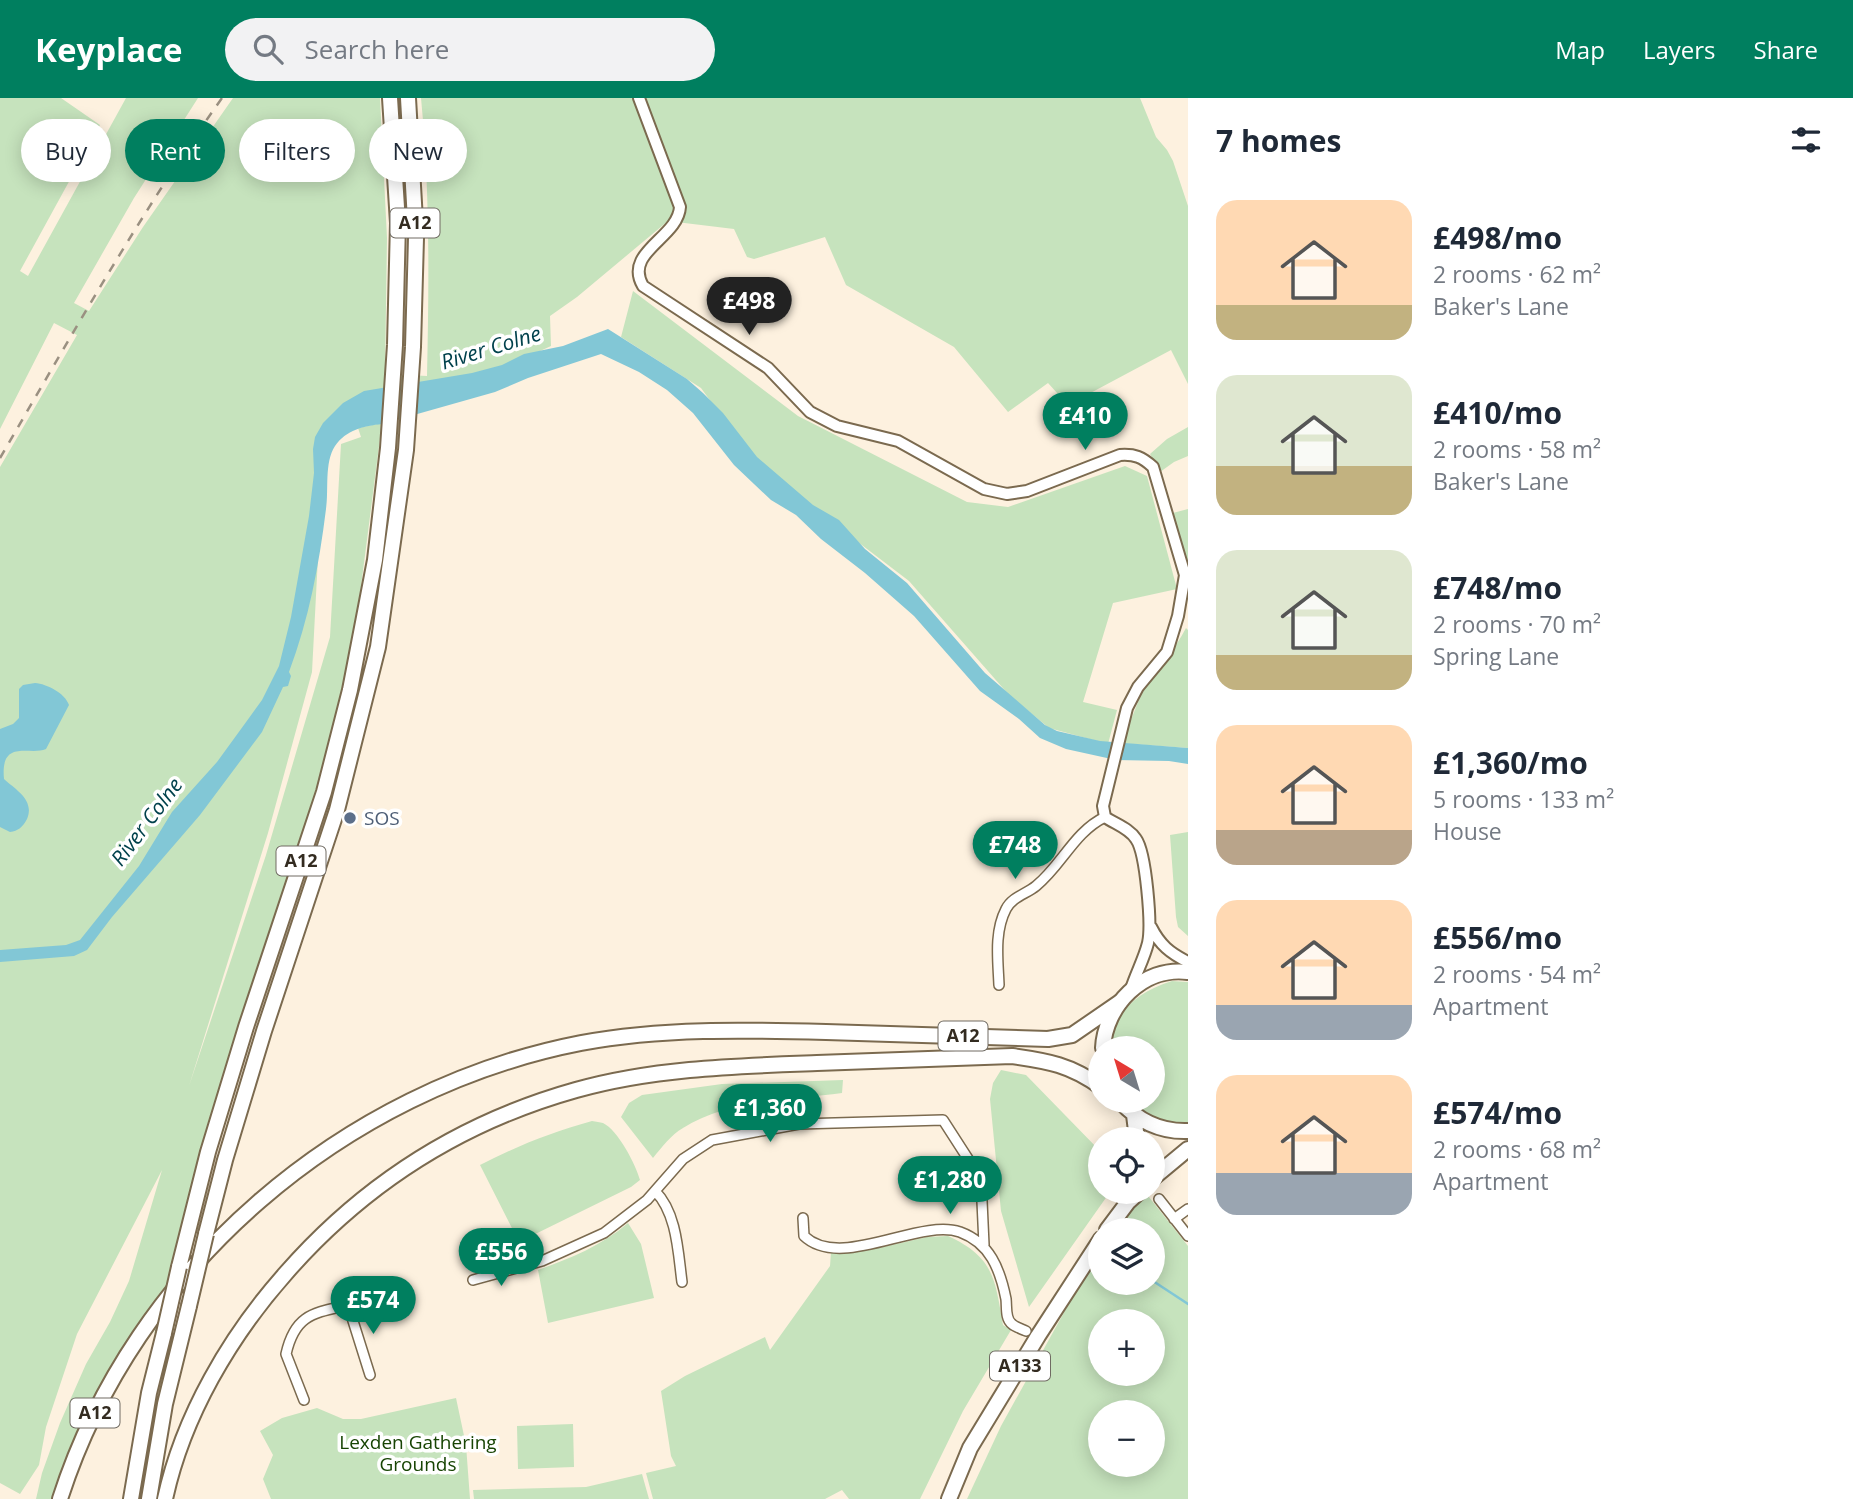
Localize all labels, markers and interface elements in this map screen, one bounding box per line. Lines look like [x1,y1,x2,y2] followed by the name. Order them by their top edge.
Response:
[225,18,715,81] search box
[35,27,183,72] text: Keyplace
[249,30,287,68] icon: search
[305,31,449,67] text: Search here
[1555,33,1605,66] text: Map
[1643,33,1716,66] text: Layers
[1754,33,1818,66] text: Share
[21,119,111,182] chip: Buy
[125,119,225,182] chip: Rent
[239,119,355,182] chip: Filters
[369,119,467,182] chip: New
[1216,120,1341,161] text: 7 homes
[1787,121,1825,159] icon: filters
[390,208,440,238] road number: A12
[1433,217,1562,258] text: £498/mo
[1272,228,1356,312] icon: home
[1433,258,1601,290] text: 2 rooms · 62 m²
[708,278,790,337] pin: £498
[723,284,775,316] text: £498
[1433,290,1569,322] text: Baker's Lane
[437,319,544,376] water label: River Colne
[1044,392,1126,452] pin: £410
[1433,392,1562,433] text: £410/mo
[1059,399,1111,431] text: £410
[1272,403,1356,487] icon: home
[1433,433,1601,465] text: 2 rooms · 58 m²
[1433,465,1569,497] text: Baker's Lane
[1433,567,1562,608] text: £748/mo
[1272,578,1356,662] icon: home
[1433,608,1601,640] text: 2 rooms · 70 m²
[1433,640,1559,672] text: Spring Lane
[1433,742,1588,783] text: £1,360/mo
[1272,753,1356,837] icon: home
[104,772,188,871] water label: River Colne
[1433,783,1614,815] text: 5 rooms · 133 m²
[364,805,400,831] place label: SOS
[342,810,358,826] marker: SOS
[1433,815,1502,847] text: House
[974,822,1056,881] pin: £748
[989,828,1041,860] text: £748
[276,846,326,876] road number: A12
[1433,917,1562,958] text: £556/mo
[1272,928,1356,1012] icon: home
[1433,958,1601,990] text: 2 rooms · 54 m²
[1433,990,1549,1022] text: Apartment
[939,1021,988,1051] road number: A12
[1088,1036,1166,1113] north arrow
[1088,1036,1165,1477] map controls
[713,1084,827,1144] pin: £1,360
[734,1091,806,1123] text: £1,360
[1433,1092,1562,1133] text: £574/mo
[1272,1103,1356,1187] icon: home
[1088,1127,1165,1204] button: locate
[1433,1133,1601,1165] text: 2 rooms · 68 m²
[893,1156,1007,1216] pin: £1,280
[914,1163,986,1195] text: £1,280
[1433,1165,1549,1197] text: Apartment
[1088,1218,1165,1295] button: layers
[460,1228,542,1288] pin: £556
[475,1235,527,1267] text: £556
[332,1276,414,1336] pin: £574
[347,1283,399,1315] text: £574
[1088,1309,1165,1386] button: +
[990,1352,1050,1380] road number: A133
[70,1398,119,1428] road number: A12
[1088,1400,1165,1477] button: −
[339,1429,497,1477] park label: Lexden Gathering Grounds

